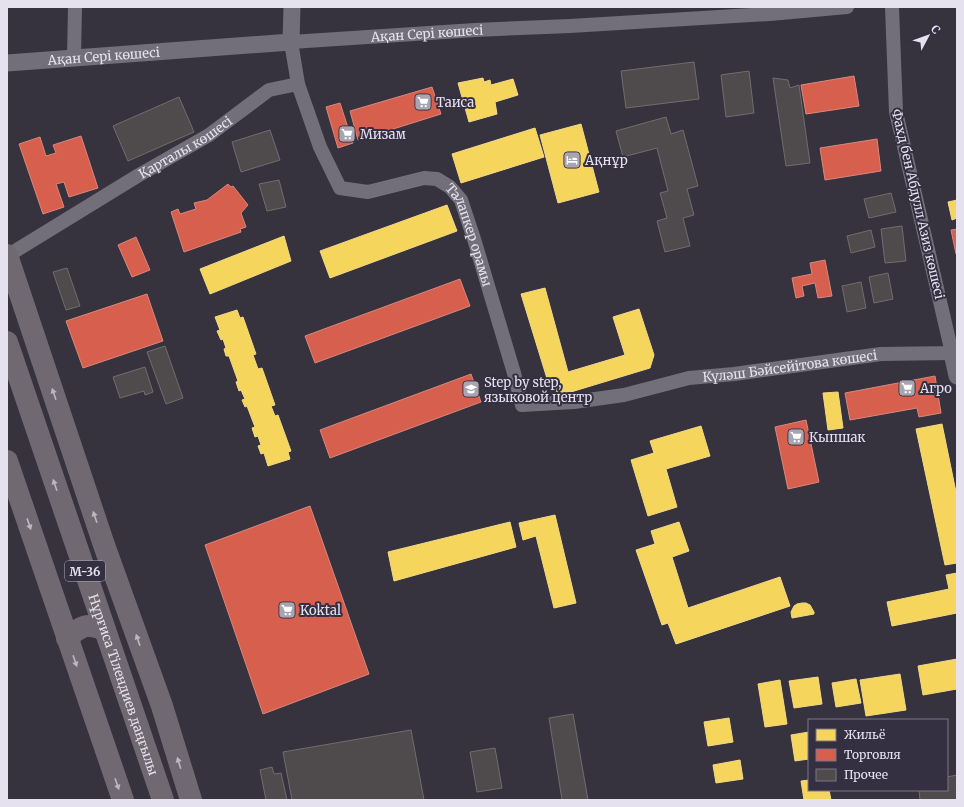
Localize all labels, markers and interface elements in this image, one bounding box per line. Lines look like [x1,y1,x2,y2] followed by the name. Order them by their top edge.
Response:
[908,16,948,56] north arrow
[369,21,484,45] street label: Ақан Сері көшесі
[928,22,943,37] text: С
[46,43,160,69] street label: Ақан Сері көшесі
[413,92,433,112] supermarket icon: Таиса
[436,94,474,111] place label: Таиса
[888,107,948,301] street label: Фахд бен Абдулл Азиз көшесі
[135,112,236,182] street label: Қарталы көшесі
[337,124,357,144] supermarket icon: Мизам
[360,126,407,143] place label: Мизам
[562,150,582,170] hotel icon: Ақнұр
[584,152,628,169] place label: Ақнұр
[442,180,496,288] street label: Талапкер орамы
[702,346,878,385] street label: Күләш Бәйсейітова көшесі
[484,374,592,406] place label: Step by step, языковой центр
[897,378,917,398] supermarket icon: Агро
[461,379,481,399] school or university icon: Step by step, языковой центр
[919,380,952,397] place label: Агро
[50,387,56,399] one-way arrow
[786,427,806,447] supermarket icon: Кыпшак
[809,429,866,446] place label: Кыпшак
[52,478,58,490] one-way arrow
[92,510,98,522] one-way arrow
[26,519,32,531] one-way arrow
[65,561,105,581] road number: M-36
[85,592,162,778] street label: Нұрғиса Тілендиев даңғылы
[277,600,297,620] supermarket icon: Koktal
[300,602,341,619] place label: Koktal
[135,633,141,645] one-way arrow
[72,655,78,667] one-way arrow
[808,719,948,791] legend
[844,727,885,742] text: Жильё
[844,747,901,762] text: Торговля
[176,756,182,768] one-way arrow
[844,767,888,782] text: Прочее
[114,778,120,790] one-way arrow

